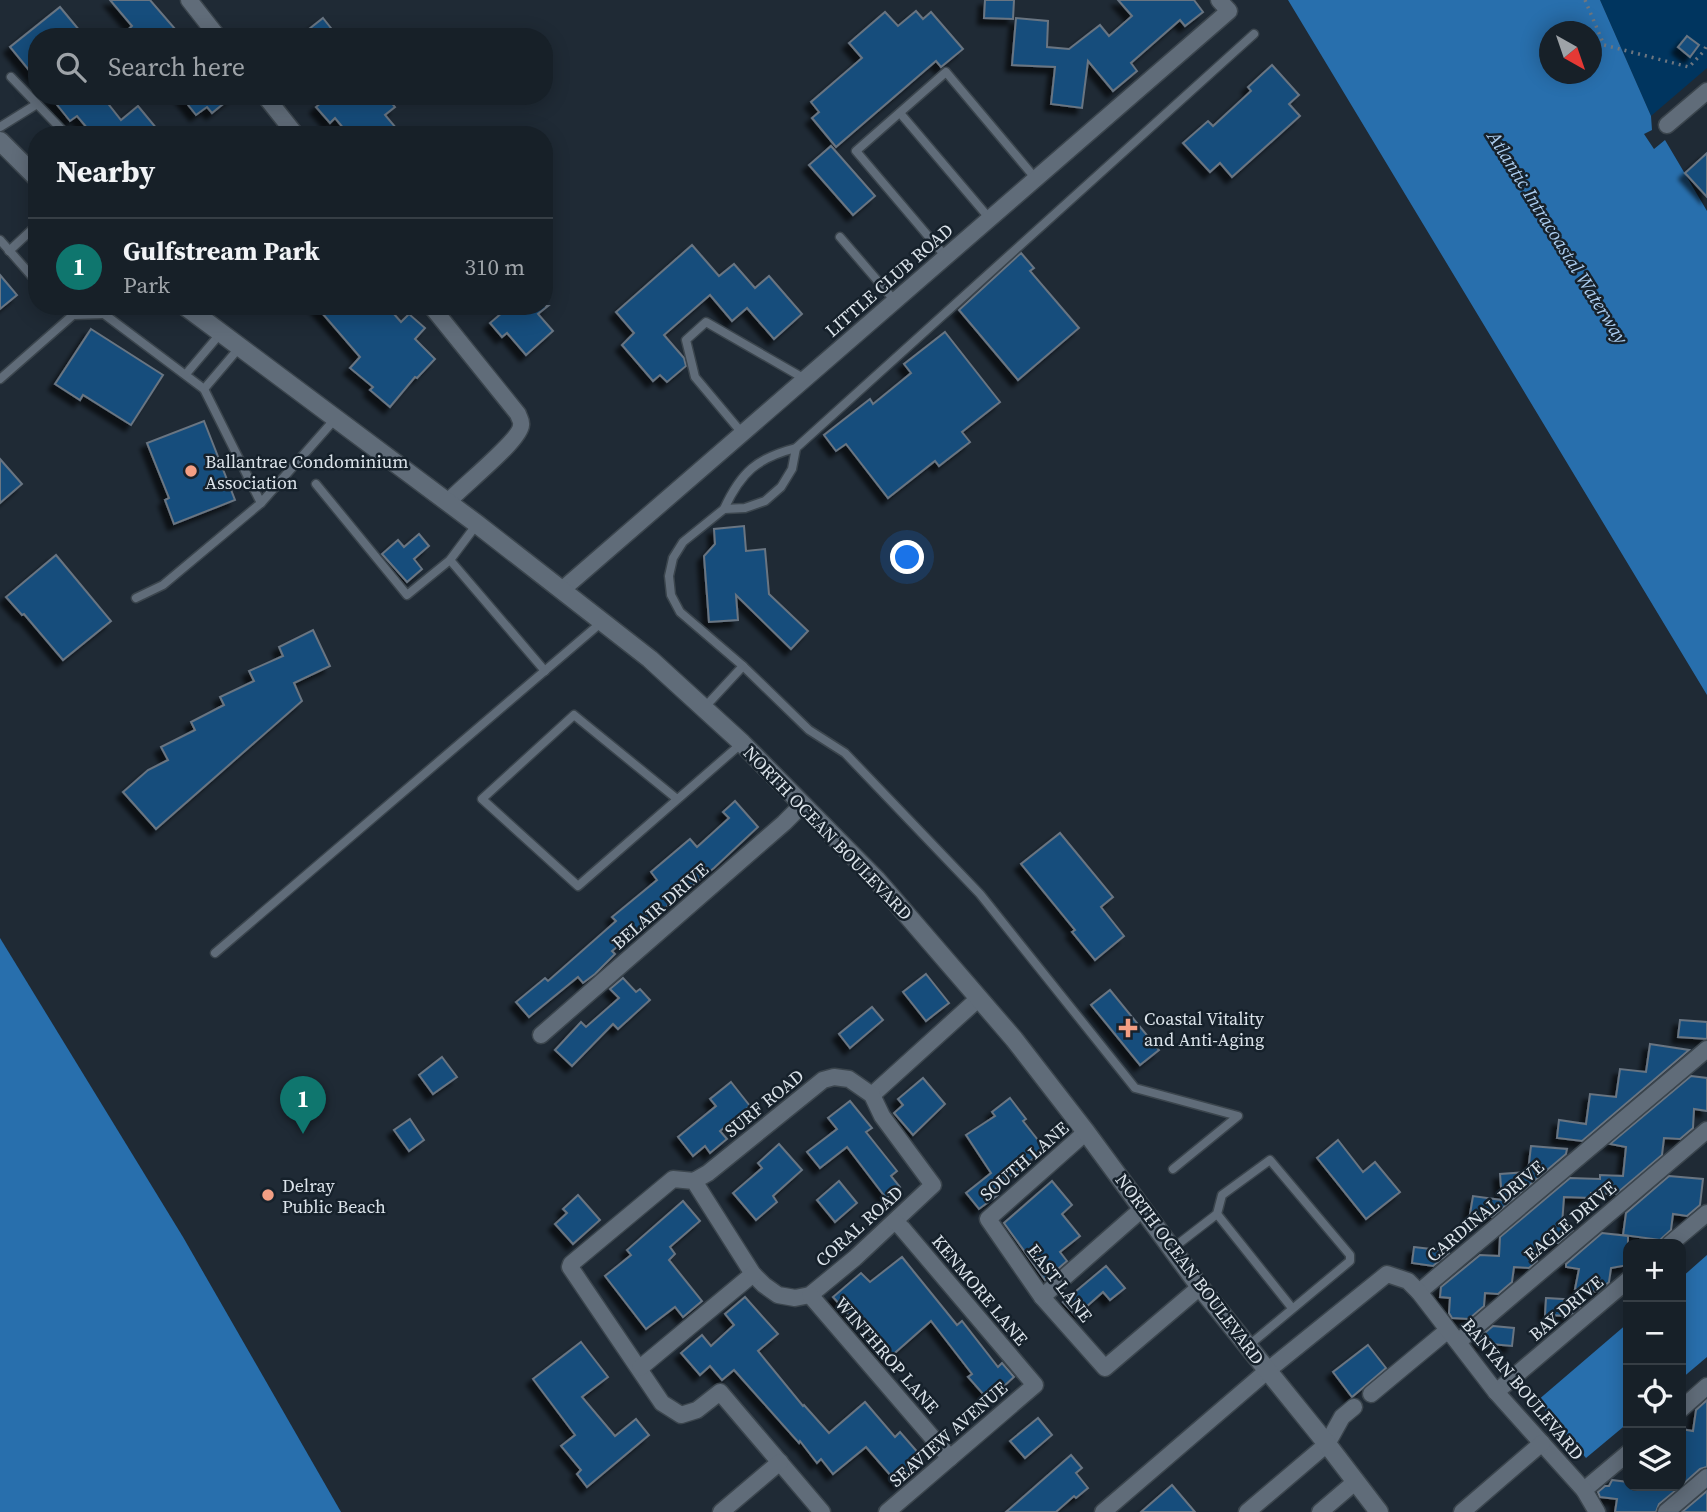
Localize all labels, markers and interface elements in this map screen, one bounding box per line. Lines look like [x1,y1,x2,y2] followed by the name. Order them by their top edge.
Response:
[1539,21,1602,84] north arrow
[28,28,553,105] search box
[52,48,90,86] icon: search
[108,49,245,85] text: Search here
[1481,125,1635,349] water label: Atlantic Intracoastal Waterway
[56,151,155,192] text: Nearby
[820,218,958,342] street label: LITTLE CLUB ROAD
[123,233,319,269] text: Gulfstream Park
[73,251,85,283] text: 1
[464,251,525,283] text: 310 m
[123,269,170,301] text: Park
[205,449,409,495] place label: Ballantrae Condominium Association
[183,463,199,479] marker: Ballantrae Condominium Association
[890,540,924,574] your location
[738,740,918,926] street label: NORTH OCEAN BOULEVARD
[606,857,714,955] street label: BELAIR DRIVE
[1144,1006,1265,1052] place label: Coastal Vitality and Anti-Aging
[1118,1018,1138,1038] marker: Coastal Vitality and Anti-Aging
[719,1063,809,1143] street label: SURF ROAD
[280,1076,326,1134] pin: 1
[974,1115,1074,1207] street label: SOUTH LANE
[1421,1154,1549,1268] street label: CARDINAL DRIVE
[1110,1168,1270,1370] street label: NORTH OCEAN BOULEVARD
[282,1173,386,1219] place label: Delray Public Beach
[1519,1175,1622,1267] street label: EAGLE DRIVE
[810,1180,908,1272] street label: CORAL ROAD
[260,1187,276,1203] marker: Delray Public Beach
[926,1229,1034,1351] street label: KENMORE LANE
[1022,1239,1099,1327] street label: EAST LANE
[1623,1239,1686,1491] map controls
[1623,1239,1686,1302] button: +
[1524,1269,1609,1346] street label: BAY DRIVE
[829,1291,945,1419] street label: WINTHROP LANE
[1623,1302,1686,1365] button: −
[1456,1313,1590,1465] street label: BANYAN BOULEVARD
[1623,1365,1686,1428] button: locate
[883,1375,1013,1492] street label: SEAVIEW AVENUE
[1623,1428,1686,1491] button: layers

